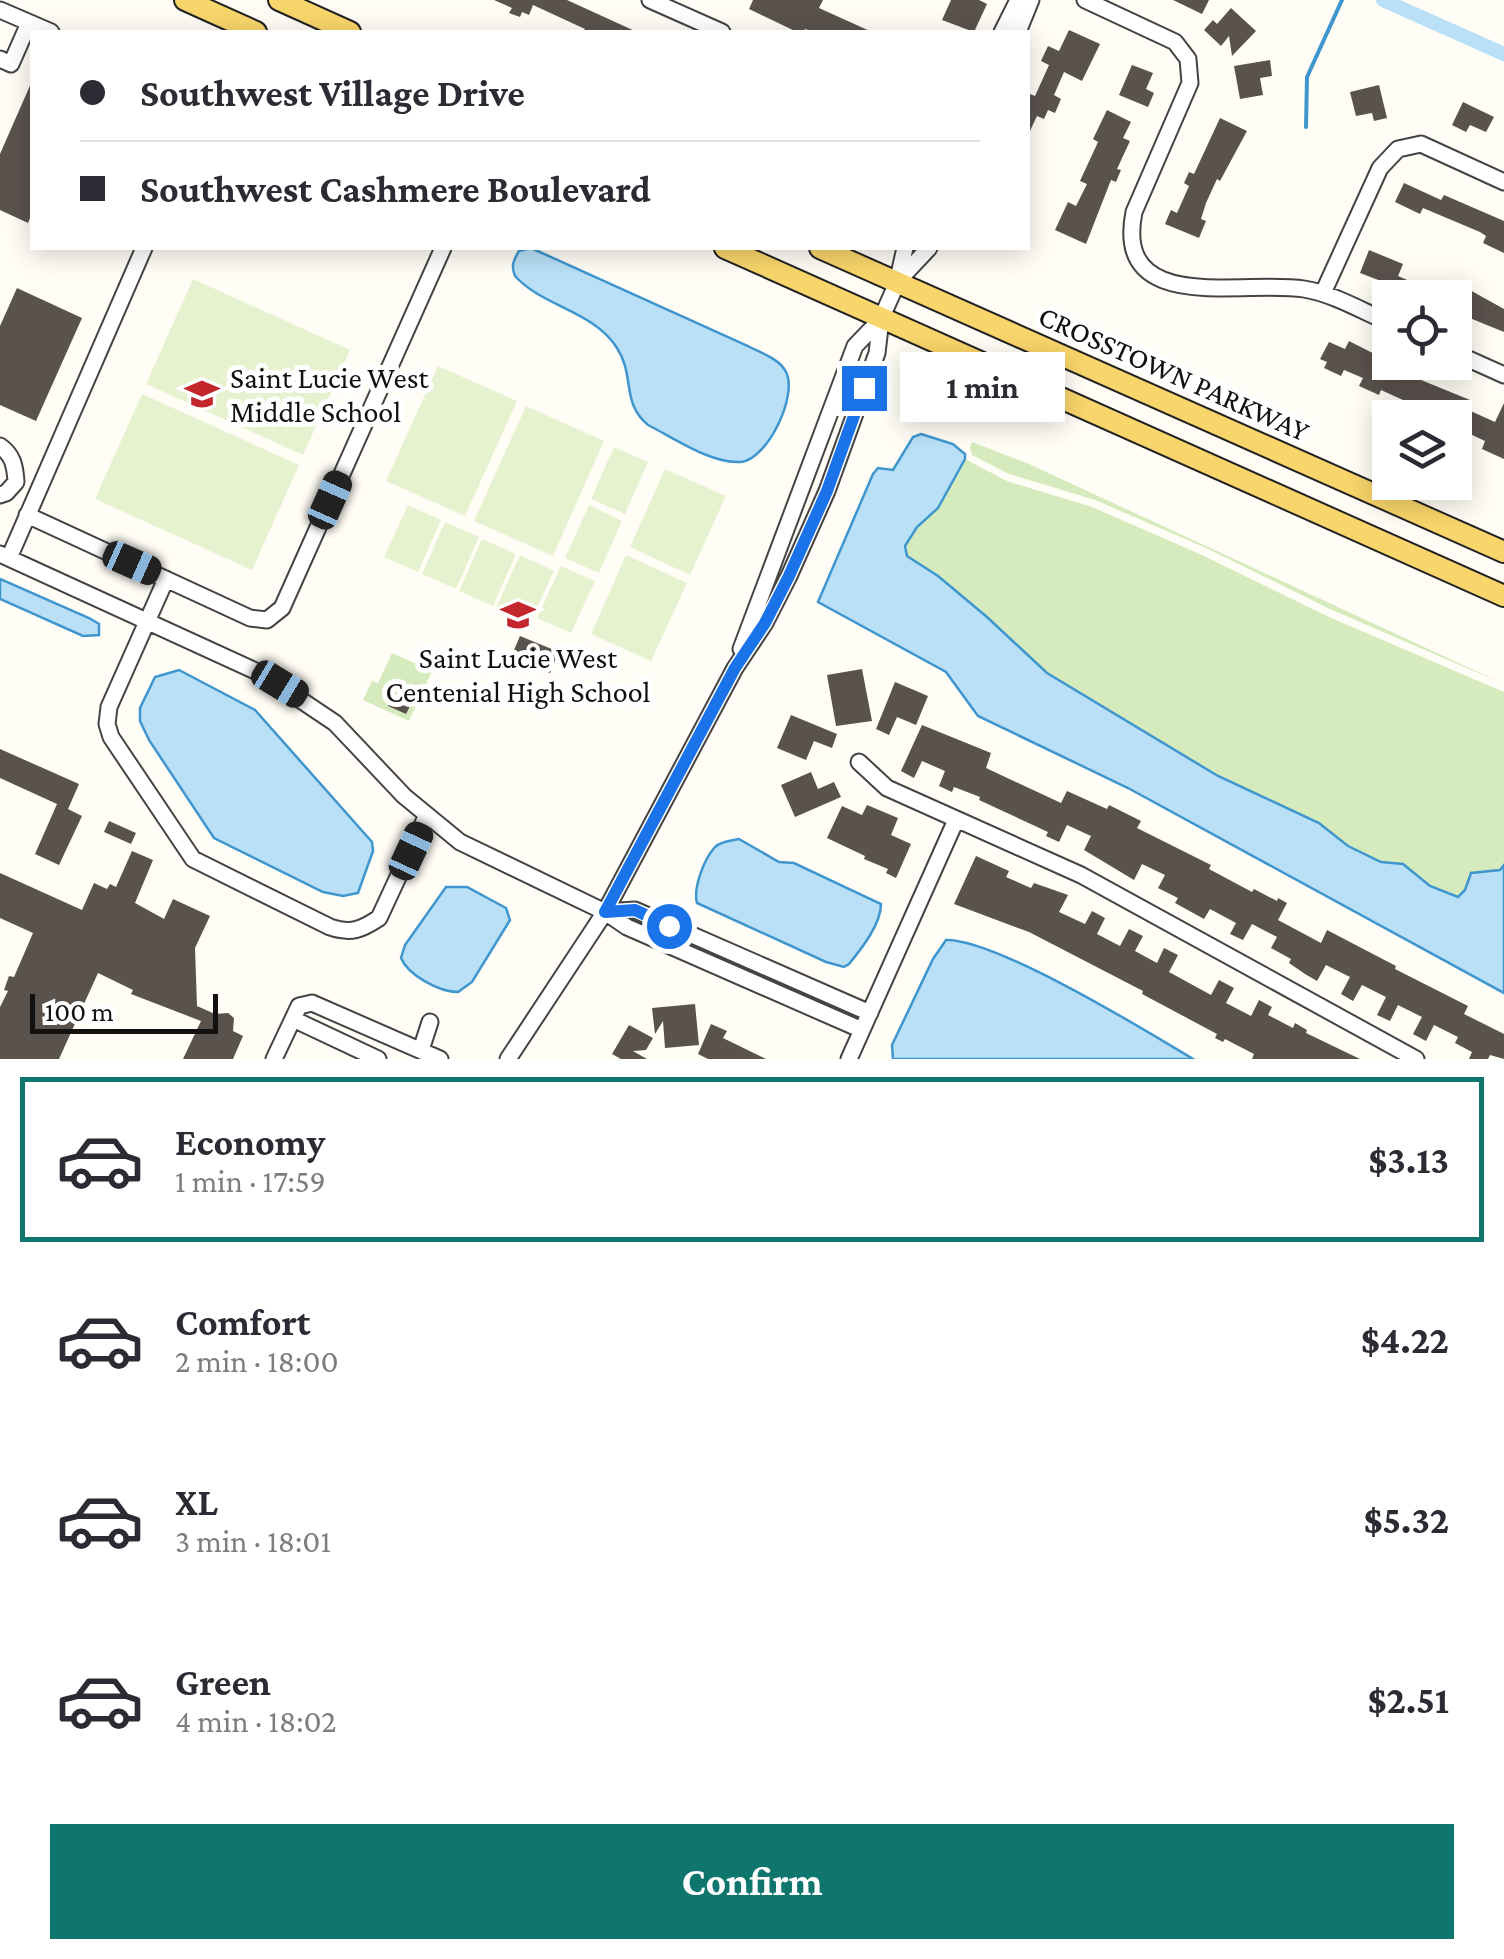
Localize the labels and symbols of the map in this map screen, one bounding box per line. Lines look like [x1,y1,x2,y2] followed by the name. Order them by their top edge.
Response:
[1034,298,1314,448] street label: CROSSTOWN PARKWAY
[899,353,1064,423] callout: 1 min
[230,361,429,428] place label: Saint Lucie West Middle School
[842,366,887,411] route end
[183,375,221,413] school or university icon: Saint Lucie West Middle School
[304,466,356,534] car
[98,537,166,589] car
[499,596,537,634] school or university icon: Saint Lucie West Centenial High School
[386,641,651,709] place label: Saint Lucie West Centenial High School
[247,656,313,712] car
[385,817,437,885] car
[647,904,692,949] route start
[30,989,218,1034] scale bar

